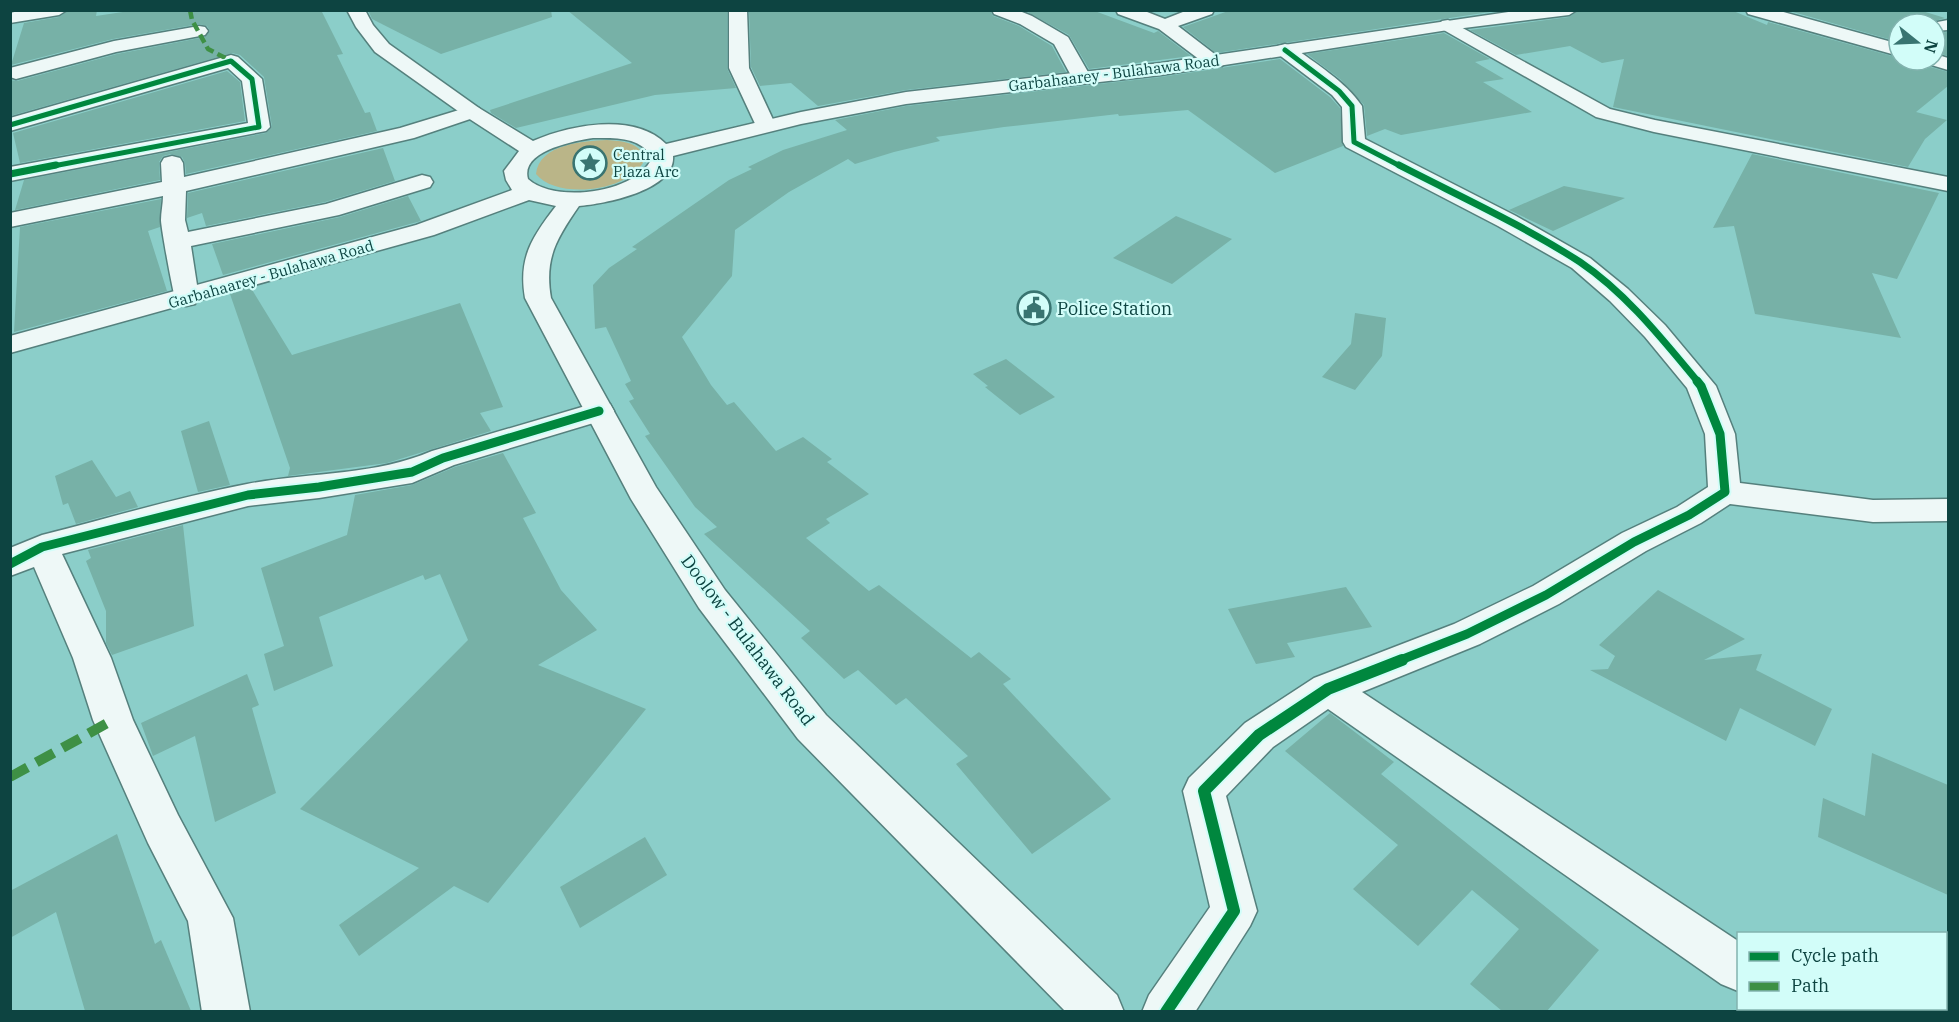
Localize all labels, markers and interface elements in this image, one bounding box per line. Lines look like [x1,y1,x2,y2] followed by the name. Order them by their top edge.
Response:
[1887,12,1947,72] north arrow
[1920,38,1943,56] text: N
[1007,51,1221,95] street label: Garbahaarey - Bulahawa Road
[572,145,608,181] place icon: Central Plaza Arc
[613,145,679,181] place label: Central Plaza Arc
[166,236,376,312] street label: Garbahaarey - Bulahawa Road
[1016,290,1052,326] public building icon: Police Station
[1057,297,1172,320] place label: Police Station
[676,550,820,730] street label: Doolow - Bulahawa Road
[1737,932,1947,1010] legend
[1791,944,1879,967] text: Cycle path
[1791,974,1829,997] text: Path

